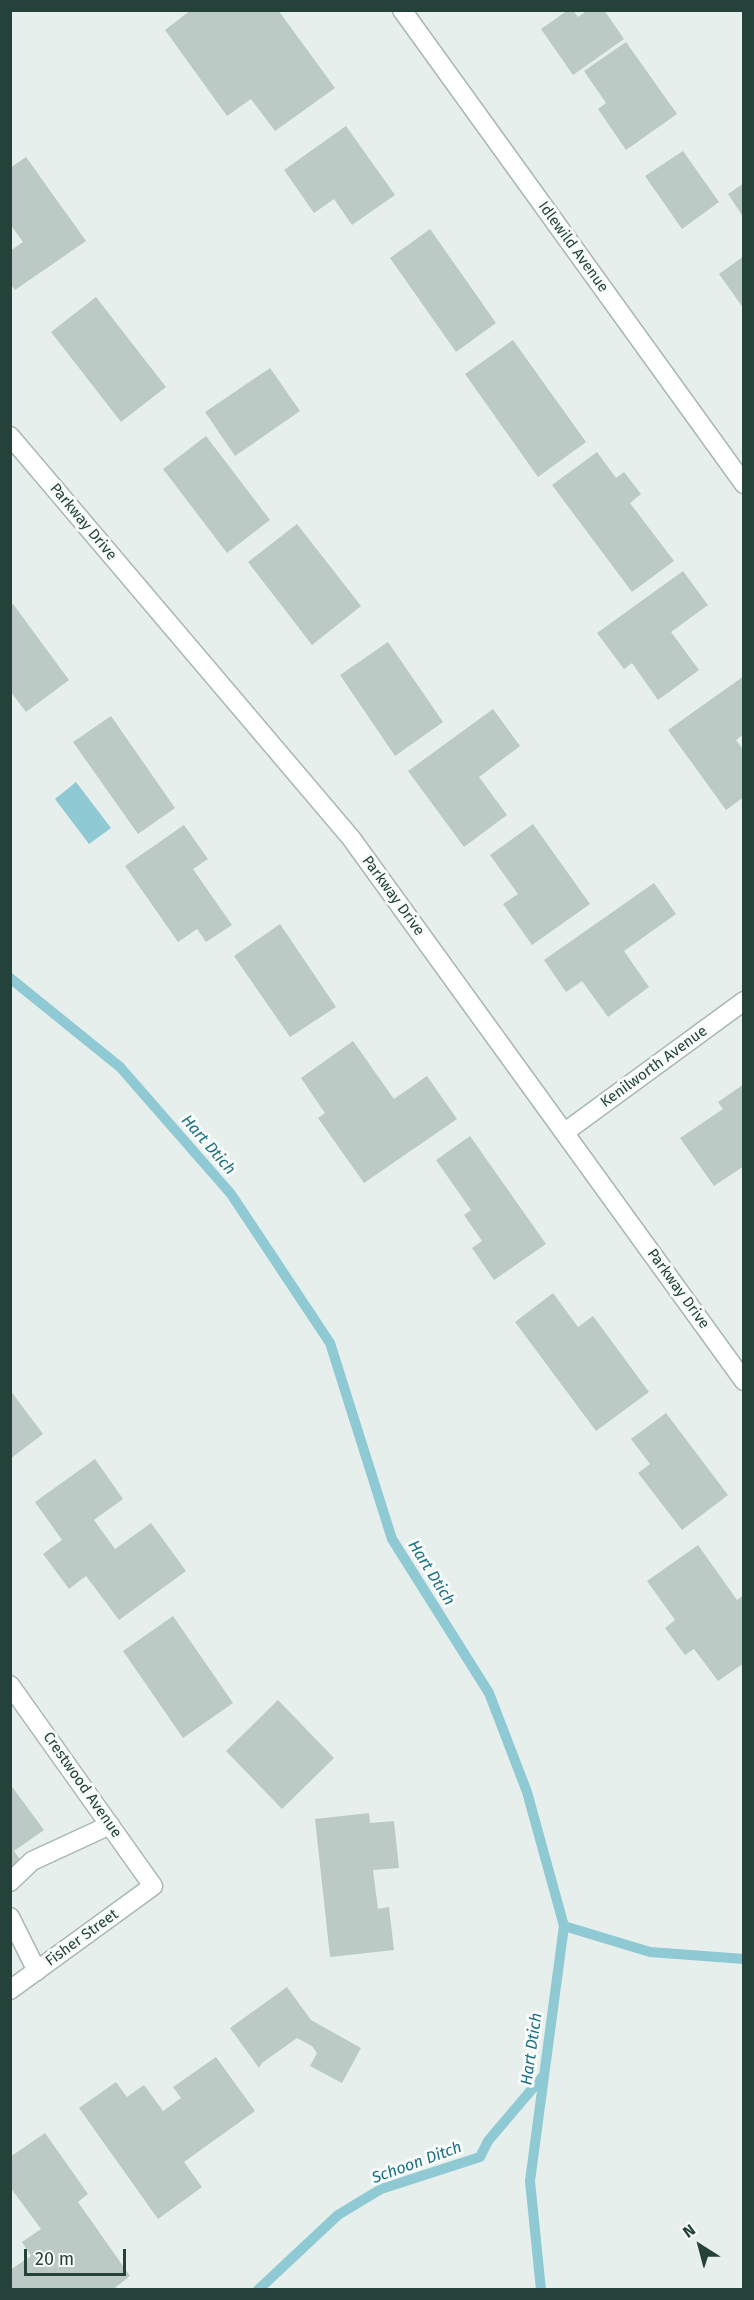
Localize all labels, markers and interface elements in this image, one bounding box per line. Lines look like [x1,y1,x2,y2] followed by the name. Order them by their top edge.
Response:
[534,198,612,296] street label: Idlewild Avenue
[46,480,120,564] street label: Parkway Drive
[358,852,428,940] street label: Parkway Drive
[597,1022,711,1112] street label: Kenilworth Avenue
[177,1111,239,1179] water label: Hart Dtich
[643,1245,713,1333] street label: Parkway Drive
[404,1537,458,1609] water label: Hart Dtich
[39,1729,125,1841] street label: Crestwood Avenue
[42,1906,122,1970] street label: Fisher Street
[517,2012,547,2086] water label: Hart Dtich
[369,2138,465,2188] water label: Schoon Ditch
[670,2216,730,2276] north arrow
[679,2220,699,2242] text: N
[27,2237,129,2275] scale bar
[35,2248,74,2270] text: 20 m

